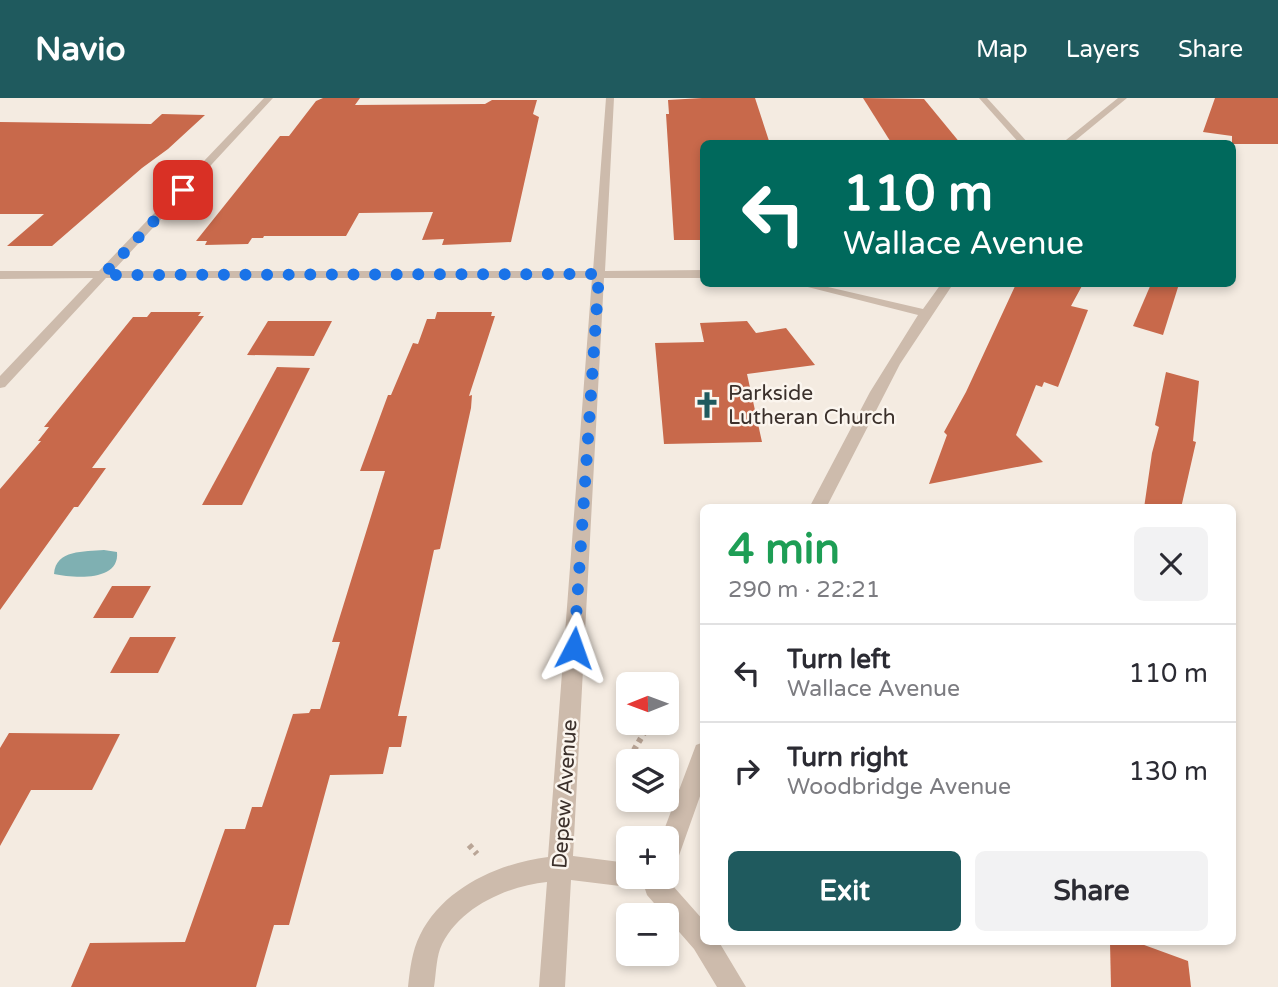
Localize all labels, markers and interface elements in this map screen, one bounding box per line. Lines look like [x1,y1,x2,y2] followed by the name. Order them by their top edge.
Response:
[35,30,126,69] text: Navio
[976,35,1028,64] text: Map
[1066,35,1140,64] text: Layers
[1178,35,1243,64] text: Share
[153,160,213,220] pin
[843,165,993,224] text: 110 m
[728,168,819,259] icon: left
[164,171,202,209] icon: arrive
[843,225,1084,263] text: Wallace Avenue
[728,381,895,430] place label: Parkside Lutheran Church
[692,390,722,420] church icon: Parkside Lutheran Church
[728,524,840,575] text: 4 min
[1134,527,1208,601] button: close
[728,576,880,604] text: 290 m · 22:21
[537,611,611,685] position arrow
[787,644,890,675] text: Turn left
[728,654,766,692] icon: left
[1128,658,1208,689] text: 110 m
[616,672,679,735] north arrow
[616,672,679,966] map controls
[787,675,960,703] text: Wallace Avenue
[547,718,583,869] street label: Depew Avenue
[787,742,908,773] text: Turn right
[616,749,679,812] button: layers
[728,752,766,790] icon: right
[1128,756,1208,787] text: 130 m
[787,773,1011,801] text: Woodbridge Avenue
[616,826,679,889] button: +
[728,851,961,931] button: Exit
[975,851,1208,931] button: Share
[616,903,679,966] button: −

